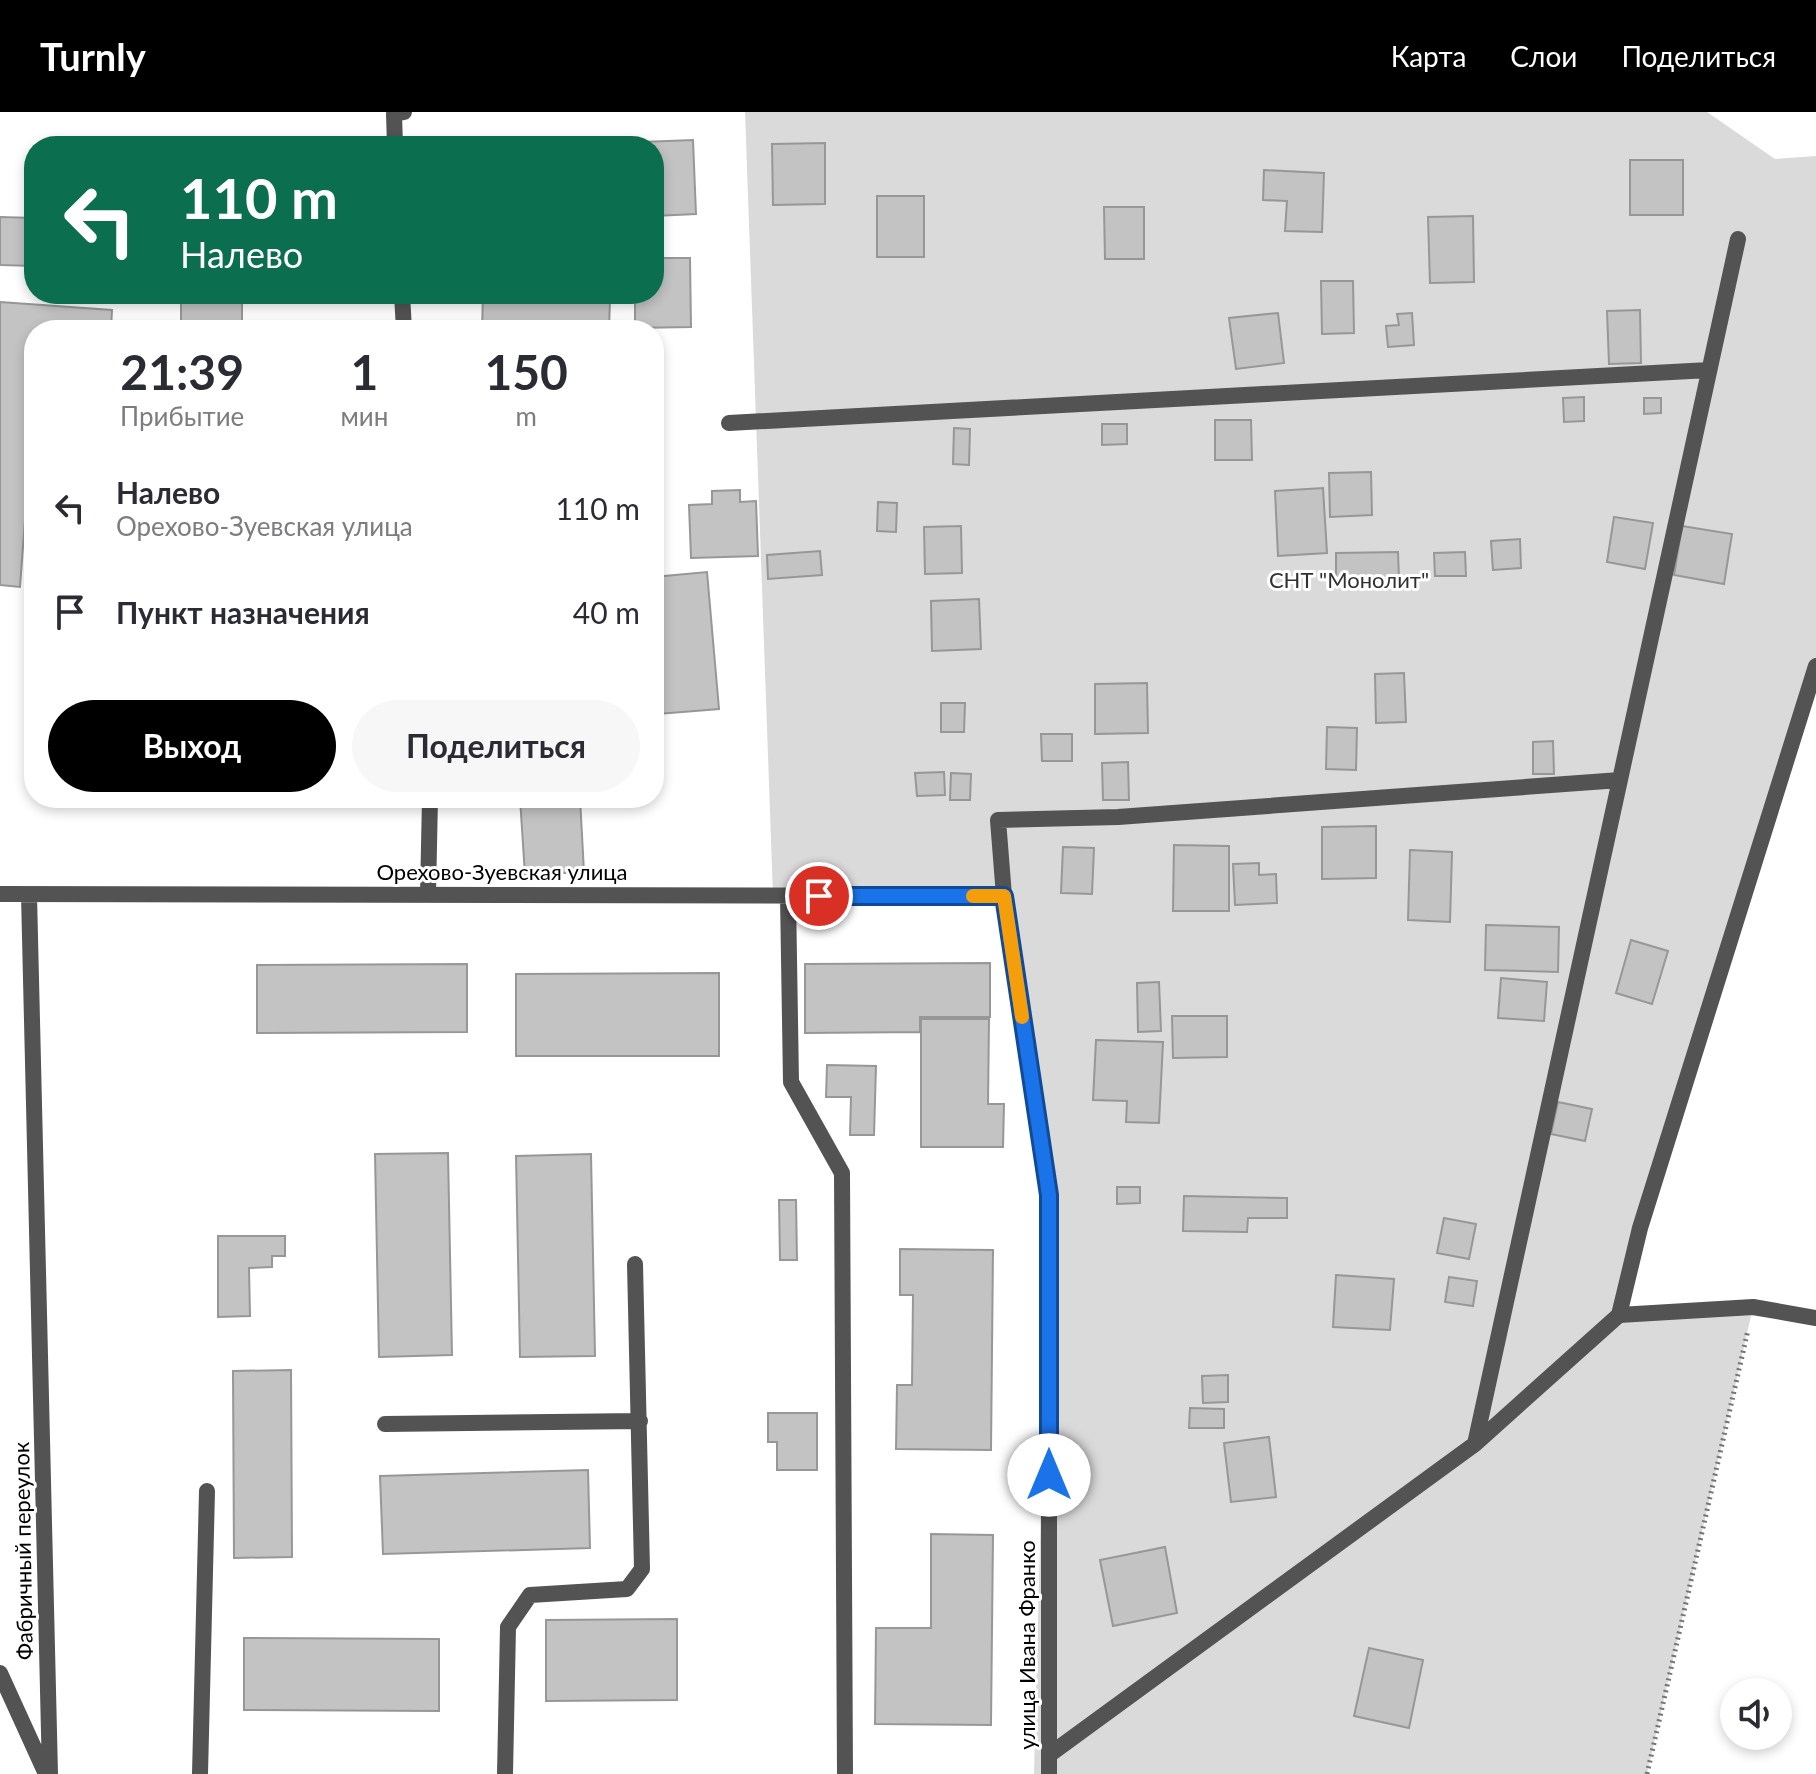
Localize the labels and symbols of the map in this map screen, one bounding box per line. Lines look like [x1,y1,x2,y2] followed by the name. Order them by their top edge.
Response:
[1269,566,1429,593] park label: СНТ "Монолит"
[376,858,628,885] street label: Орехово-Зуевская улица
[785,862,853,930] pin
[1007,1433,1091,1517] position arrow
[7,1441,38,1660] street label: Фабричный переулок
[1013,1540,1040,1750] street label: улица Ивана Франко

